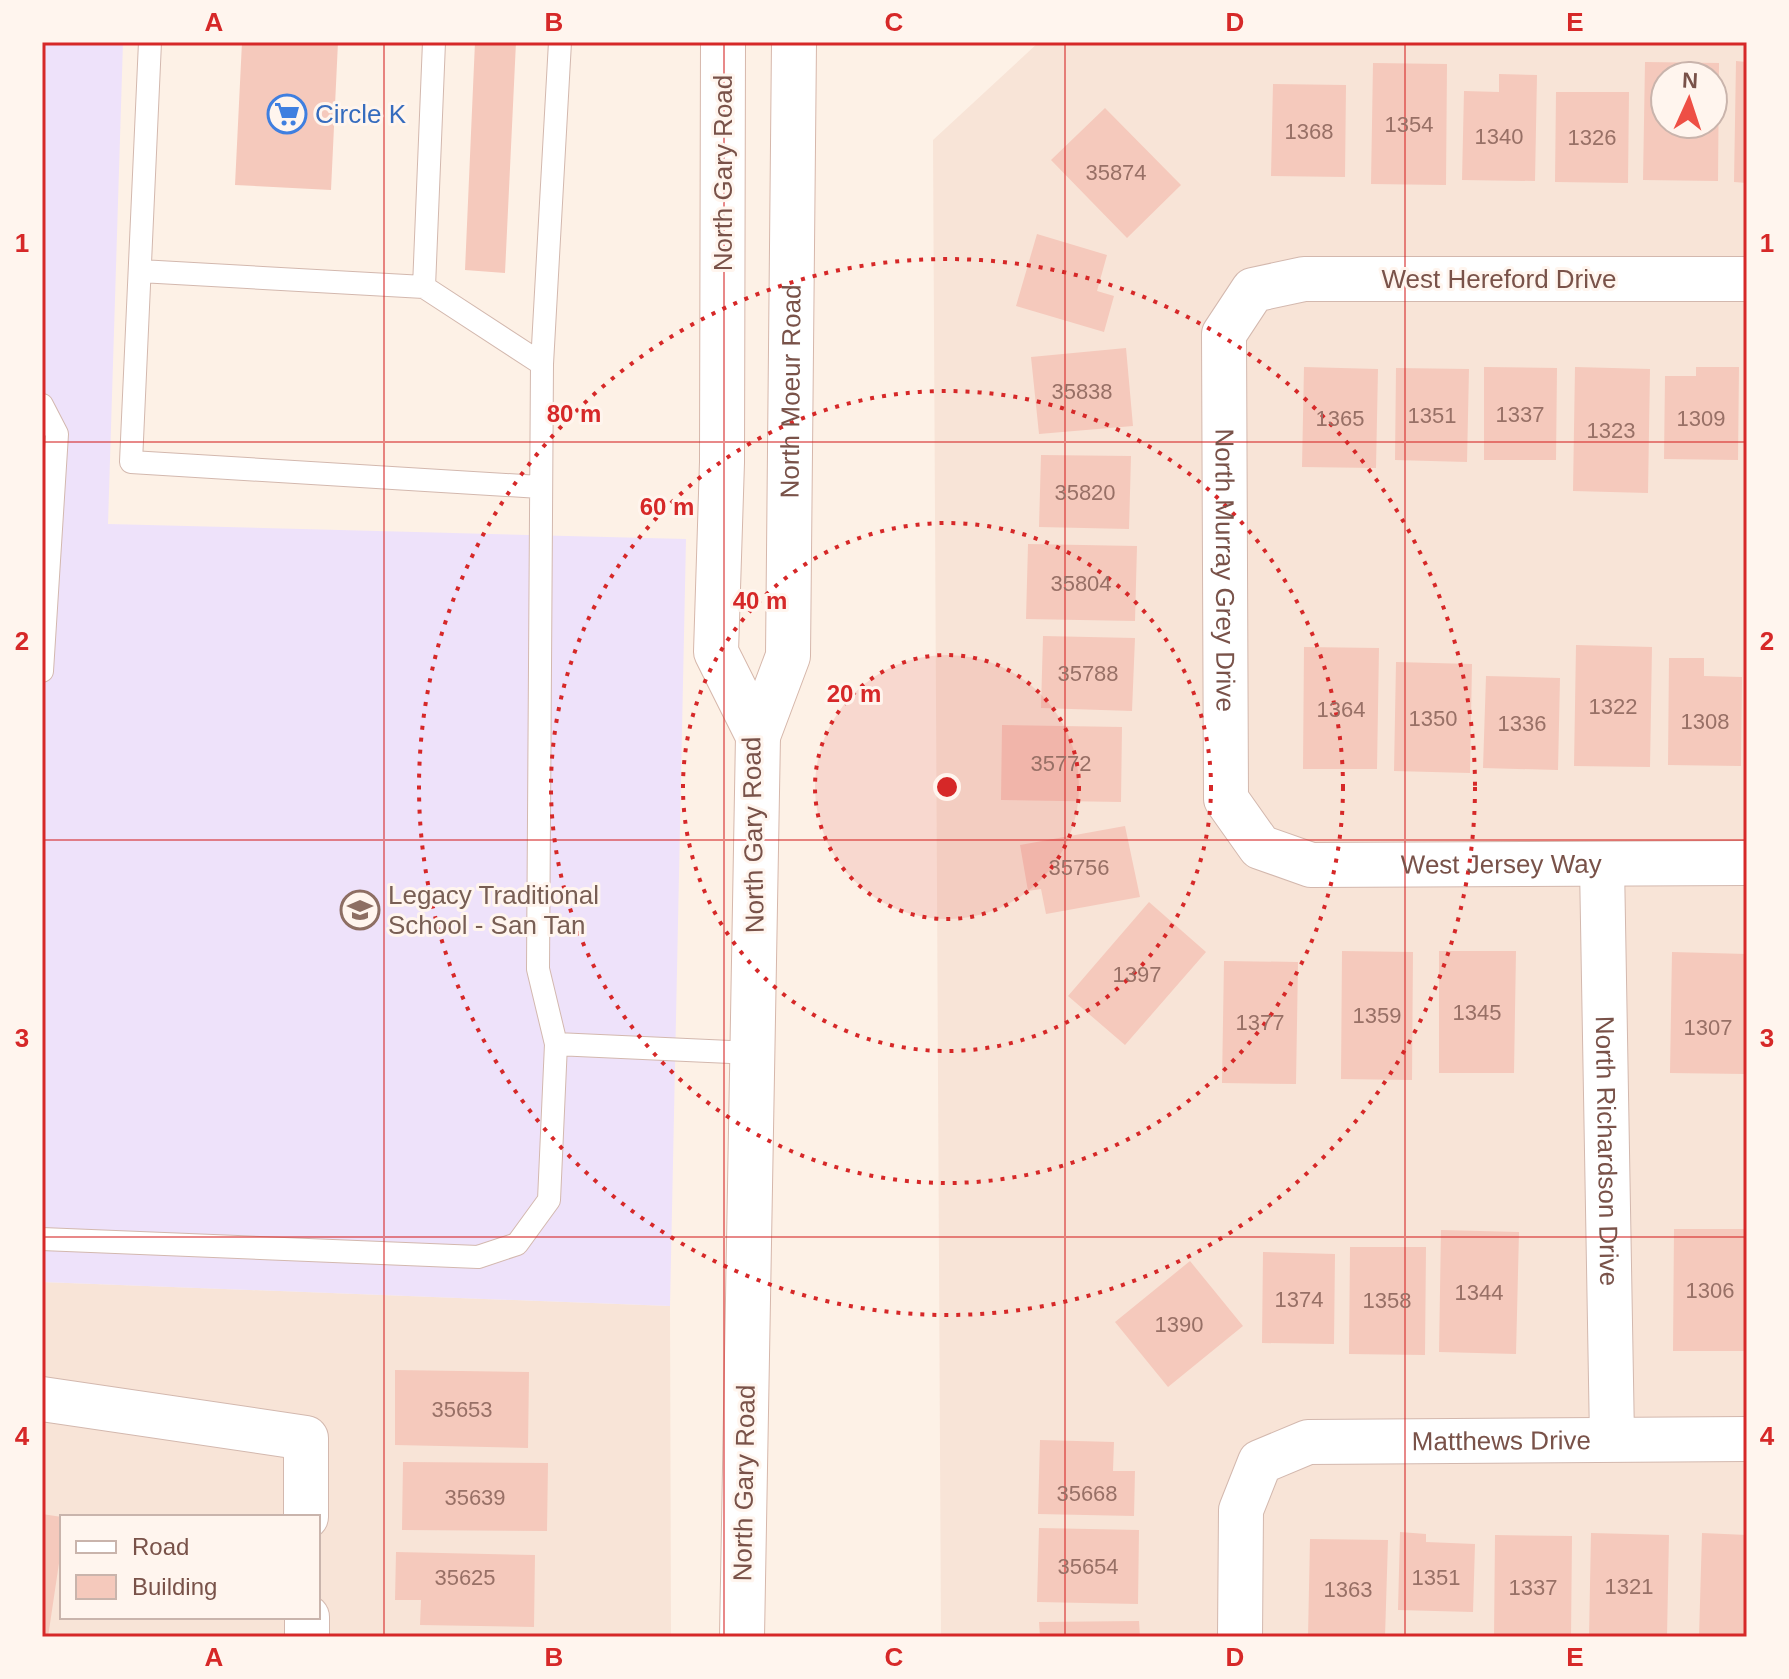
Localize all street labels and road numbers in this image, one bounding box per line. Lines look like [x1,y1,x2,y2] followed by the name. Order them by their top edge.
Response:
[708,75,738,271] street label: North Gary Road
[1381,264,1617,294] street label: West Hereford Drive
[775,284,807,499] street label: North Moeur Road
[1209,428,1241,712] street label: North Murray Grey Drive
[736,736,770,934] street label: North Gary Road
[1401,849,1602,880] street label: West Jersey Way
[1590,1016,1624,1286] street label: North Richardson Drive
[727,1384,761,1582] street label: North Gary Road
[1412,1425,1591,1456] street label: Matthews Drive

